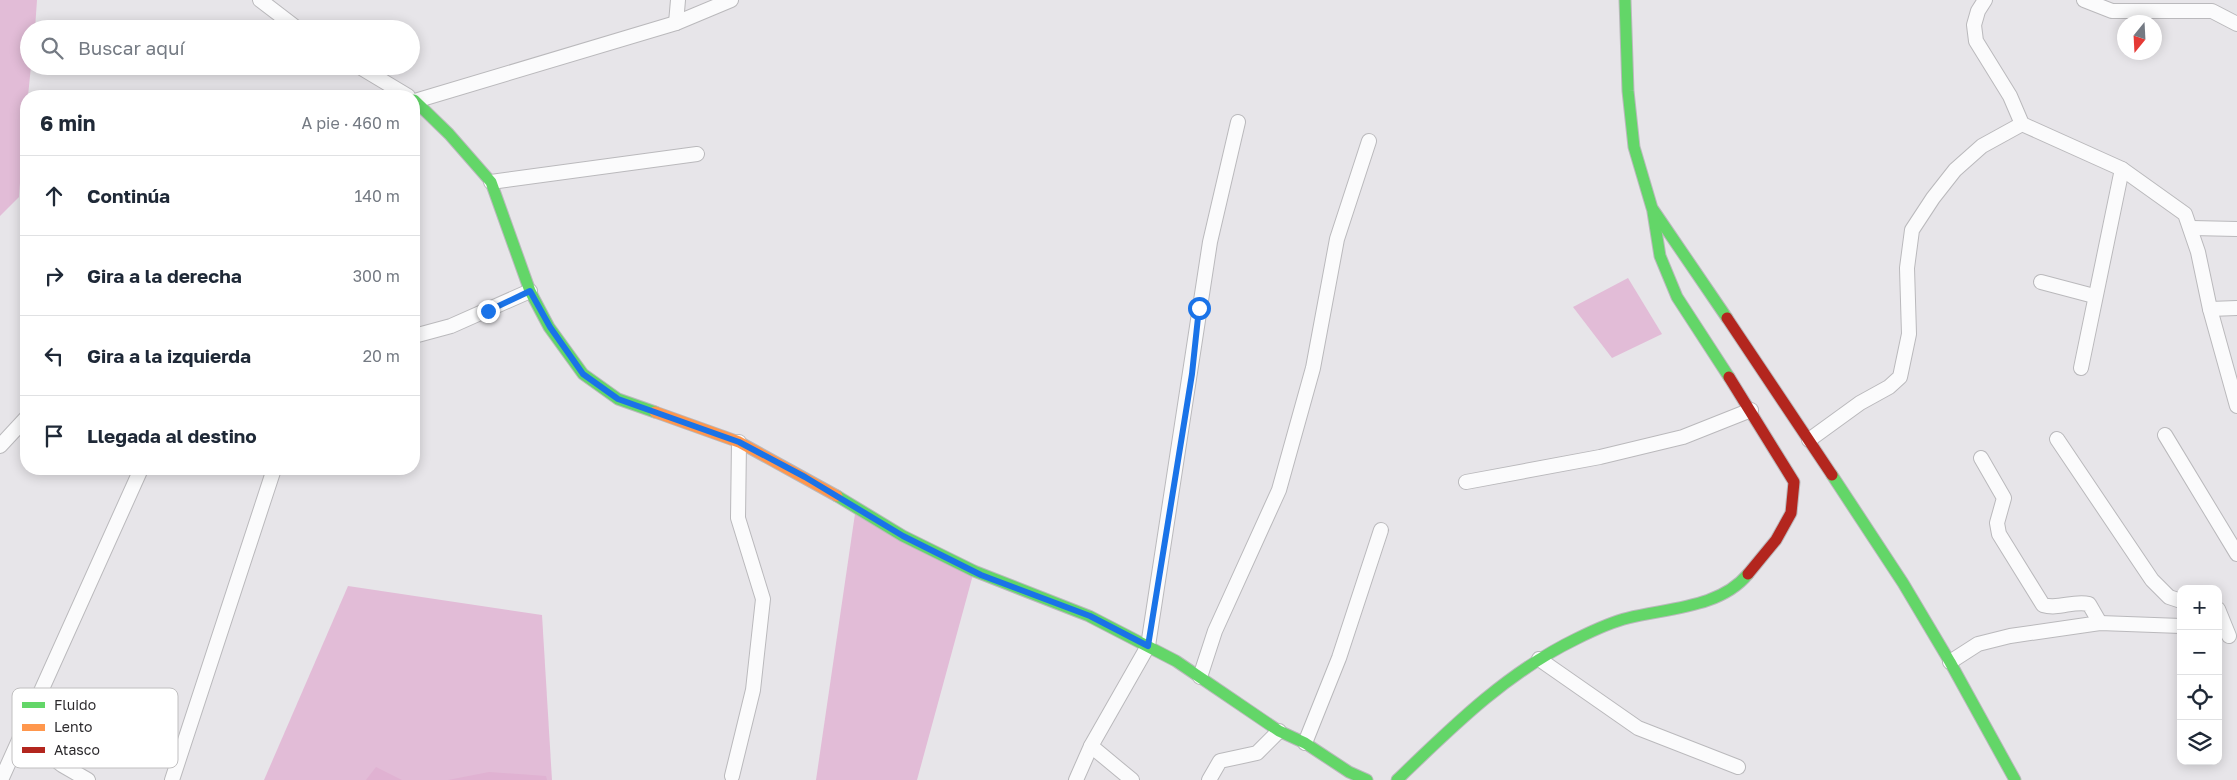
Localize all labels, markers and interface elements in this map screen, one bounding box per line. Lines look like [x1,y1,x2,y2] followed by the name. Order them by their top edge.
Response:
[2117,15,2162,60] north arrow
[20,20,420,75] search box
[38,34,66,62] icon: search
[78,36,185,59] text: Buscar aquí
[40,110,95,136] text: 6 min
[302,113,400,133] text: A pie · 460 m
[40,182,68,210] icon: ahead
[87,184,170,207] text: Continúa
[354,186,400,206] text: 140 m
[40,262,68,290] icon: right
[87,264,242,287] text: Gira a la derecha
[353,266,400,286] text: 300 m
[1188,297,1211,320] route start
[477,300,500,323] route end
[40,342,68,370] icon: left
[87,344,251,367] text: Gira a la izquierda
[363,346,400,366] text: 20 m
[40,422,68,450] icon: arrive
[87,424,257,447] text: Llegada al destino
[2177,585,2222,765] map controls
[2177,585,2222,630] button: +
[2177,630,2222,675] button: −
[2177,675,2222,720] button: locate
[12,688,178,768] legend
[54,696,96,713] text: Fluido
[54,718,92,735] text: Lento
[2177,720,2222,765] button: layers
[54,741,100,758] text: Atasco

